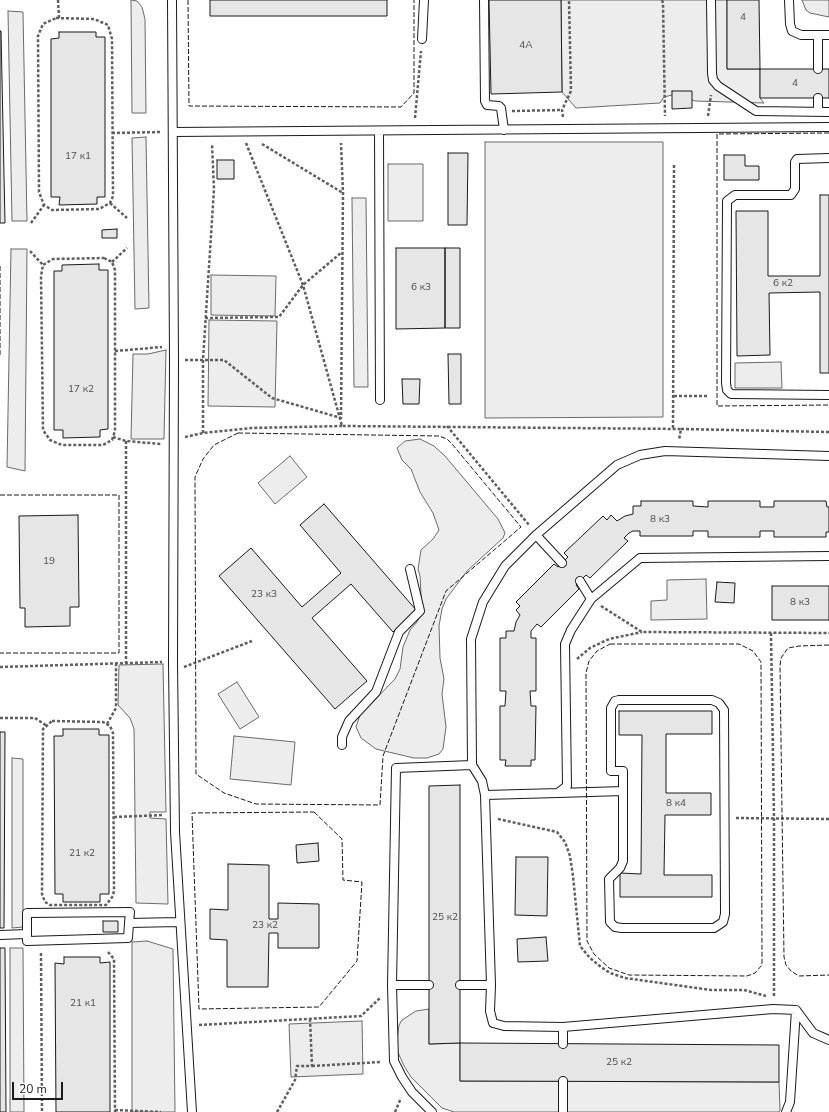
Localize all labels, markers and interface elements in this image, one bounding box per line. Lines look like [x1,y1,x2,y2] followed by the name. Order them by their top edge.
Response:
[740,12,746,24] house number: 4
[519,40,533,52] house number: 4А
[792,78,798,90] house number: 4
[65,151,91,163] house number: 17 к1
[773,278,793,290] house number: 6 к2
[411,282,431,294] house number: 6 к3
[68,384,94,396] house number: 17 к2
[650,514,670,526] house number: 8 к3
[43,556,55,568] house number: 19
[251,589,277,601] house number: 23 к3
[790,597,810,609] house number: 8 к3
[666,798,686,810] house number: 8 к4
[69,848,95,860] house number: 21 к2
[432,912,458,924] house number: 25 к2
[252,920,278,932] house number: 23 к2
[70,998,96,1010] house number: 21 к1
[606,1057,632,1069] house number: 25 к2
[14,1074,65,1100] scale bar
[19,1081,47,1097] text: 20 m

